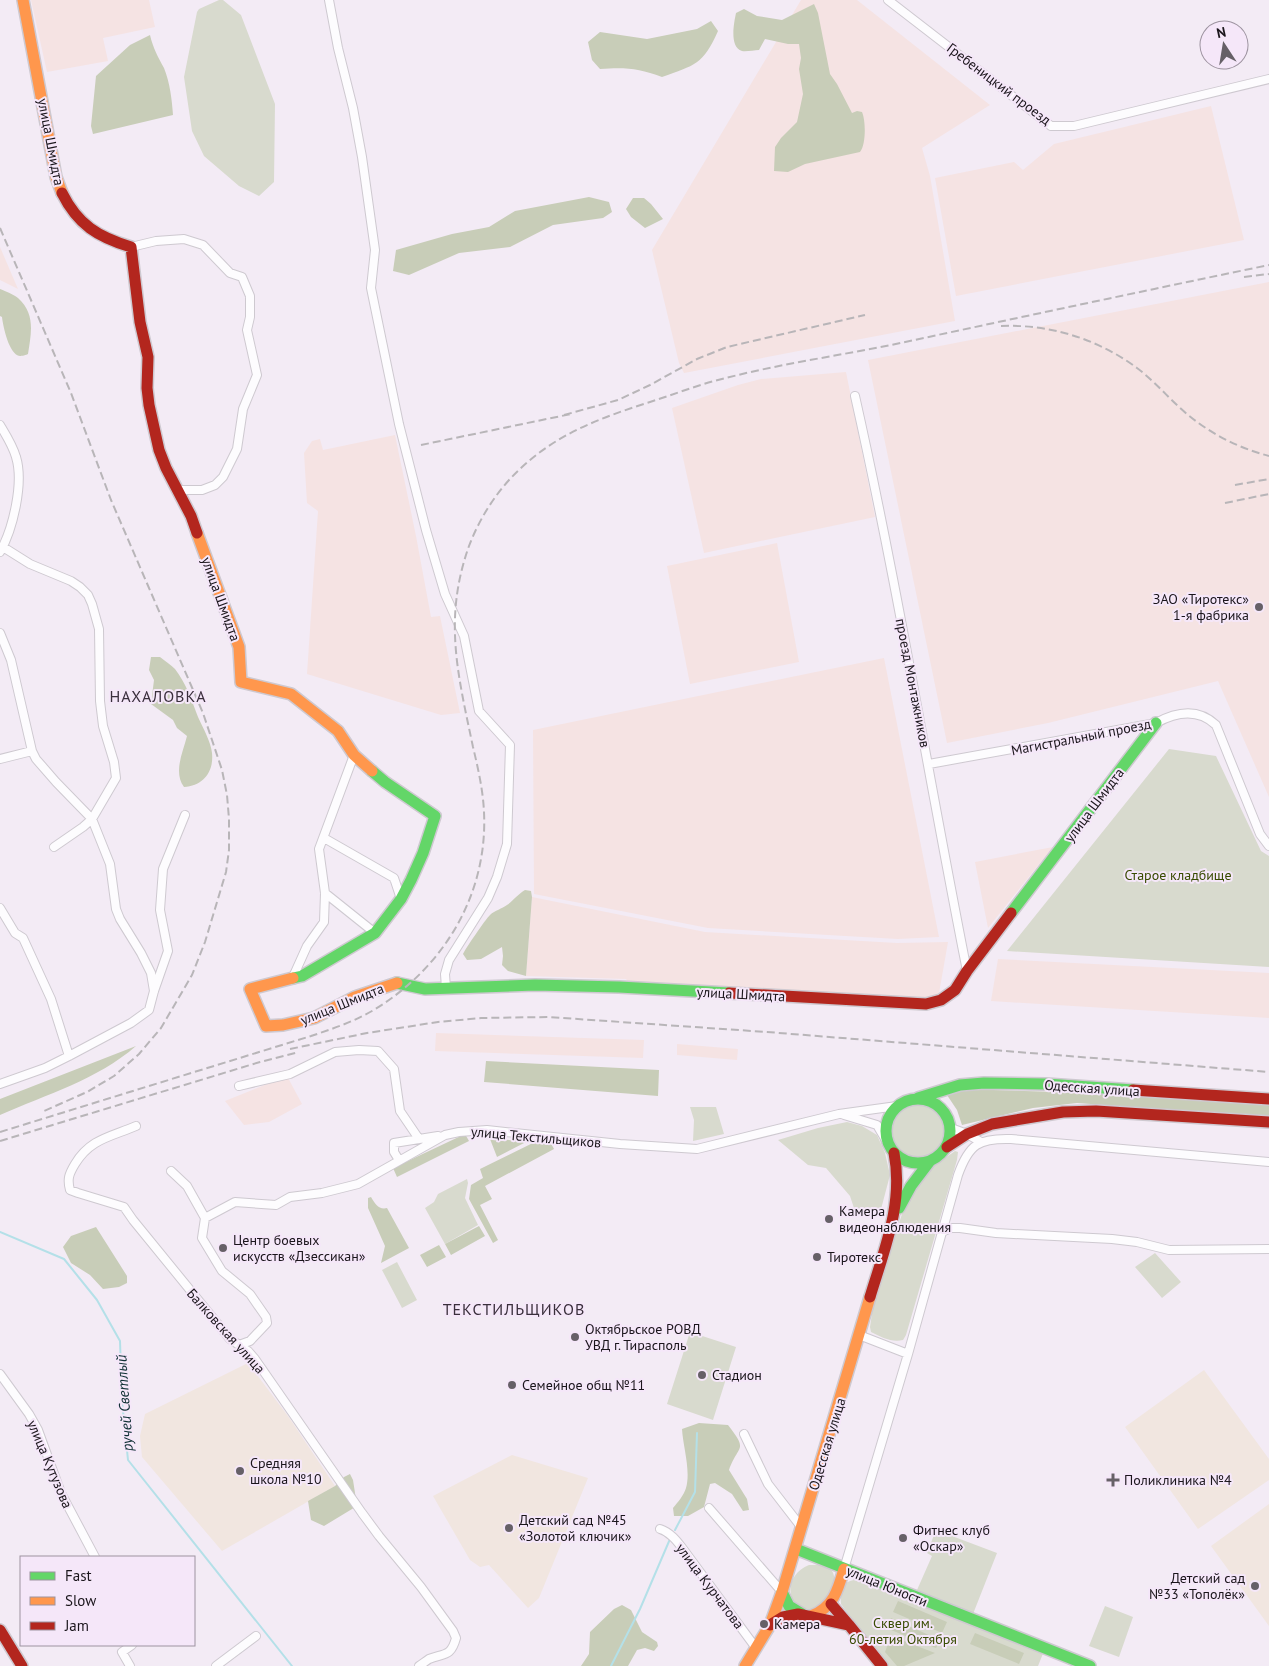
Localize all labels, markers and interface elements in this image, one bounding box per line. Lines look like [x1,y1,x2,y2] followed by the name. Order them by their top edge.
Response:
[1199,20,1249,70] north arrow
[1215,23,1228,42] text: N
[943,39,1055,129] street label: Гребеницкий проезд
[34,97,68,187] street label: улица Шмидта
[197,554,245,644] street label: улица Шмидта
[1153,590,1249,624] place label: ЗАО «Тиротекс» 1-я фабрика
[1253,601,1265,613] marker: ЗАО «Тиротекс» 1-я фабрика
[892,617,934,749] street label: проезд Монтажников
[109,686,207,706] district label: НАХАЛОВКА
[1010,715,1153,759] street label: Магистральный проезд
[1060,764,1128,846] street label: улица Шмидта
[1124,866,1232,884] park label: Старое кладбище
[298,979,386,1029] street label: улица Шмидта
[696,983,786,1005] street label: улица Шмидта
[1044,1076,1140,1100] street label: Одесская улица
[470,1122,602,1152] street label: улица Текстильщиков
[839,1202,951,1236] place label: Камера видеонаблюдения
[823,1213,835,1225] marker: Камера видеонаблюдения
[233,1231,366,1265] place label: Центр боевых искусств «Дзессикан»
[217,1242,229,1254] marker: Центр боевых искусств «Дзессикан»
[827,1248,881,1266] place label: Тиротекс
[811,1251,823,1263] marker: Тиротекс
[183,1285,269,1377] street label: Балковская улица
[443,1299,585,1319] district label: ТЕКСТИЛЬЩИКОВ
[585,1320,701,1354] place label: Октябрьское РОВД УВД г. Тирасполь
[569,1331,581,1343] marker: Октябрьское РОВД УВД г. Тирасполь
[111,1354,137,1453] water label: ручей Светлый
[712,1366,762,1384] place label: Стадион
[696,1369,708,1381] marker: Стадион
[522,1376,645,1394] place label: Семейное общ №11
[506,1379,518,1391] marker: Семейное общ №11
[804,1396,850,1492] street label: Одесская улица
[23,1417,77,1511] street label: улица Кутузова
[250,1454,322,1488] place label: Средняя школа №10
[234,1465,246,1477] marker: Средняя школа №10
[1124,1471,1232,1489] place label: Поликлиника №4
[1106,1473,1120,1487] marker: Поликлиника №4
[519,1511,632,1545] place label: Детский сад №45 «Золотой ключик»
[913,1521,990,1555] place label: Фитнес клуб «Оскар»
[503,1522,515,1534] marker: Детский сад №45 «Золотой ключик»
[897,1532,909,1544] marker: Фитнес клуб «Оскар»
[672,1540,748,1632] street label: улица Курчатова
[20,1556,195,1646] legend
[844,1562,930,1610] street label: улица Юности
[65,1566,92,1585] text: Fast
[1149,1569,1245,1603] place label: Детский сад №33 «Тополёк»
[1249,1580,1261,1592] marker: Детский сад №33 «Тополёк»
[65,1591,96,1610] text: Slow
[849,1614,957,1648] park label: Сквер им. 60-летия Октября
[774,1615,820,1633] place label: Камера
[64,1616,89,1635] text: Jam
[758,1618,770,1630] marker: Камера

